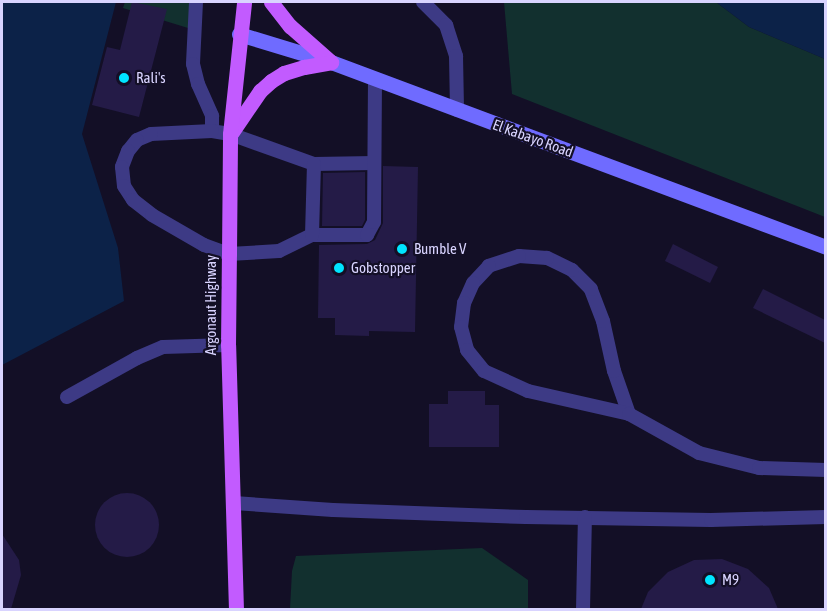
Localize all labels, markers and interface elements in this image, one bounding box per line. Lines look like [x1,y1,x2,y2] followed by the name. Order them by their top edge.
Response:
[136,69,166,87] place label: Rali's
[117,71,131,85] marker: Rali's
[490,115,576,161] street label: El Kabayo Road
[414,240,466,258] place label: Bumble V
[395,242,409,256] marker: Bumble V
[202,255,220,355] street label: Argonaut Highway
[351,259,415,277] place label: Gobstopper
[332,261,346,275] marker: Gobstopper
[722,571,739,589] place label: M9
[703,573,717,587] marker: M9

